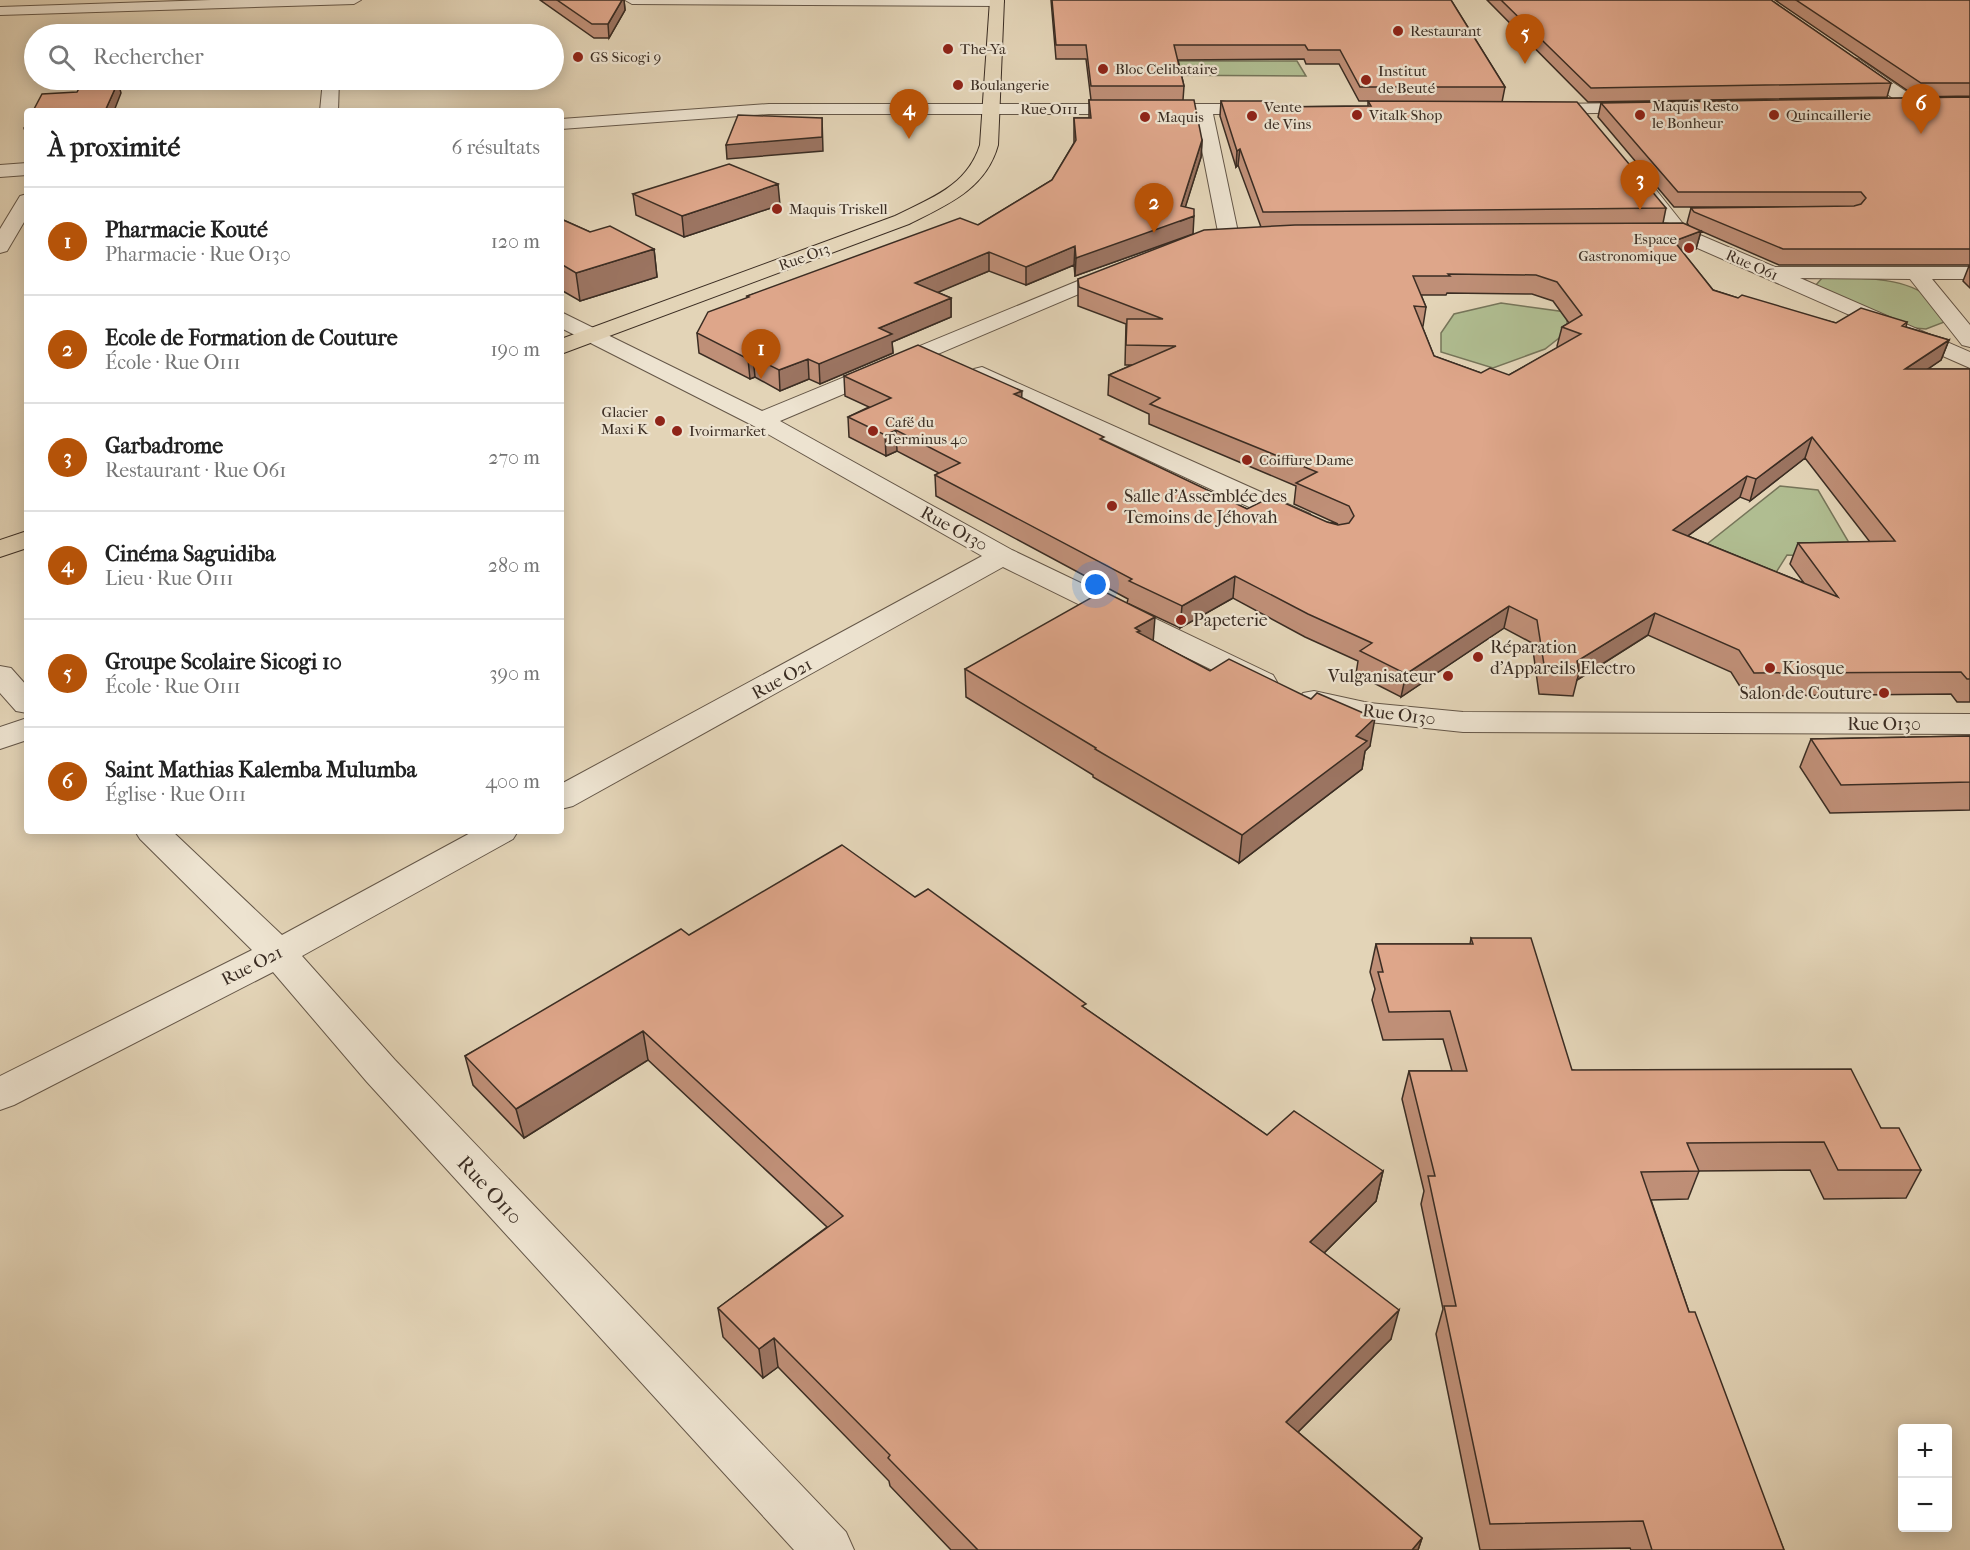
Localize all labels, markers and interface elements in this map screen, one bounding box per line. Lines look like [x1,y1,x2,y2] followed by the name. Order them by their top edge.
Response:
[1506,14,1544,64] pin: 5
[1410,22,1482,40] place label: Restaurant
[24,24,564,90] search box
[1391,24,1405,38] marker: Restaurant
[960,40,1007,58] place label: The-Ya
[45,41,78,74] icon: search
[941,42,955,56] marker: The-Ya
[93,44,204,70] text: Rechercher
[590,48,662,66] place label: GS Sicogi 9
[571,50,585,64] marker: GS Sicogi 9
[1115,60,1218,78] place label: Bloc Celibataire
[1096,62,1110,76] marker: Bloc Celibataire
[1378,62,1436,97] place label: Institut de Beuté
[1359,73,1373,87] marker: Institut de Beuté
[970,76,1050,94] place label: Boulangerie
[951,78,965,92] marker: Boulangerie
[1902,84,1940,134] pin: 6
[890,90,928,139] pin: 4
[1651,97,1739,132] place label: Maquis Resto le Bonheur
[1263,98,1312,133] place label: Vente de Vins
[1020,100,1078,118] street label: Rue O111
[1368,106,1442,124] place label: Vitalk Shop
[1786,106,1871,124] place label: Quincaillerie
[1157,108,1204,126] place label: Maquis
[1350,108,1364,122] marker: Vitalk Shop
[1633,108,1647,122] marker: Maquis Resto le Bonheur
[1767,108,1781,122] marker: Quincaillerie
[1245,109,1259,123] marker: Vente de Vins
[1138,110,1152,124] marker: Maquis
[48,132,180,163] text: À proximité
[452,136,540,159] text: 6 résultats
[1620,160,1660,210] pin: 3
[1134,184,1174,233] pin: 2
[789,200,888,218] place label: Maquis Triskell
[770,202,784,216] marker: Maquis Triskell
[105,217,268,243] text: Pharmacie Kouté
[64,230,71,253] text: 1
[491,230,540,253] text: 120 m
[1578,230,1678,265] place label: Espace Gastronomique
[776,239,832,275] street label: Rue O13
[1682,241,1696,255] marker: Espace Gastronomique
[105,243,291,266] text: Pharmacie · Rue O130
[1723,246,1781,284] street label: Rue O61
[105,325,398,351] text: Ecole de Formation de Couture
[742,330,780,379] pin: 1
[62,338,73,361] text: 2
[490,338,540,361] text: 190 m
[105,351,241,374] text: École · Rue O111
[601,403,649,438] place label: Glacier Maxi K
[885,413,967,448] place label: Café du Terminus 40
[653,414,667,428] marker: Glacier Maxi K
[689,422,767,440] place label: Ivoirmarket
[670,424,684,438] marker: Ivoirmarket
[866,424,880,438] marker: Café du Terminus 40
[105,433,223,459] text: Garbadrome
[63,446,72,469] text: 3
[488,446,540,469] text: 270 m
[1259,451,1354,469] place label: Coiffure Dame
[1240,453,1254,467] marker: Coiffure Dame
[105,459,286,482] text: Restaurant · Rue O61
[1124,486,1287,528] place label: Salle d'Assemblée des Temoins de Jéhovah
[1105,499,1119,513] marker: Salle d'Assemblée des Temoins de Jéhovah
[917,502,991,556] street label: Rue O130
[105,541,275,567] text: Cinéma Saguidiba
[62,554,73,577] text: 4
[488,554,540,577] text: 280 m
[105,567,233,590] text: Lieu · Rue O111
[1081,570,1110,599] your location
[1193,610,1268,631] place label: Papeterie
[1174,613,1188,627] marker: Papeterie
[1490,637,1635,679] place label: Réparation d'Appareils Electro
[105,649,342,675] text: Groupe Scolaire Sicogi 10
[1471,650,1485,664] marker: Réparation d'Appareils Electro
[748,654,816,704] street label: Rue O21
[1782,658,1844,679] place label: Kiosque
[1763,661,1777,675] marker: Kiosque
[63,662,72,685] text: 5
[489,662,540,685] text: 390 m
[1327,666,1436,687] place label: Vulganisateur
[1441,669,1455,683] marker: Vulganisateur
[105,675,241,698] text: École · Rue O111
[1739,683,1872,704] place label: Salon de Couture
[1877,686,1891,700] marker: Salon de Couture
[1361,700,1437,730] street label: Rue O130
[1847,714,1921,735] street label: Rue O130
[105,757,417,783] text: Saint Mathias Kalemba Mulumba
[62,770,73,793] text: 6
[485,770,540,793] text: 400 m
[105,783,246,806] text: Église · Rue O111
[218,942,286,990] street label: Rue O21
[452,1151,528,1229] street label: Rue O110
[1898,1424,1952,1532] map controls
[1898,1424,1952,1478] button: +
[1898,1478,1952,1532] button: −

